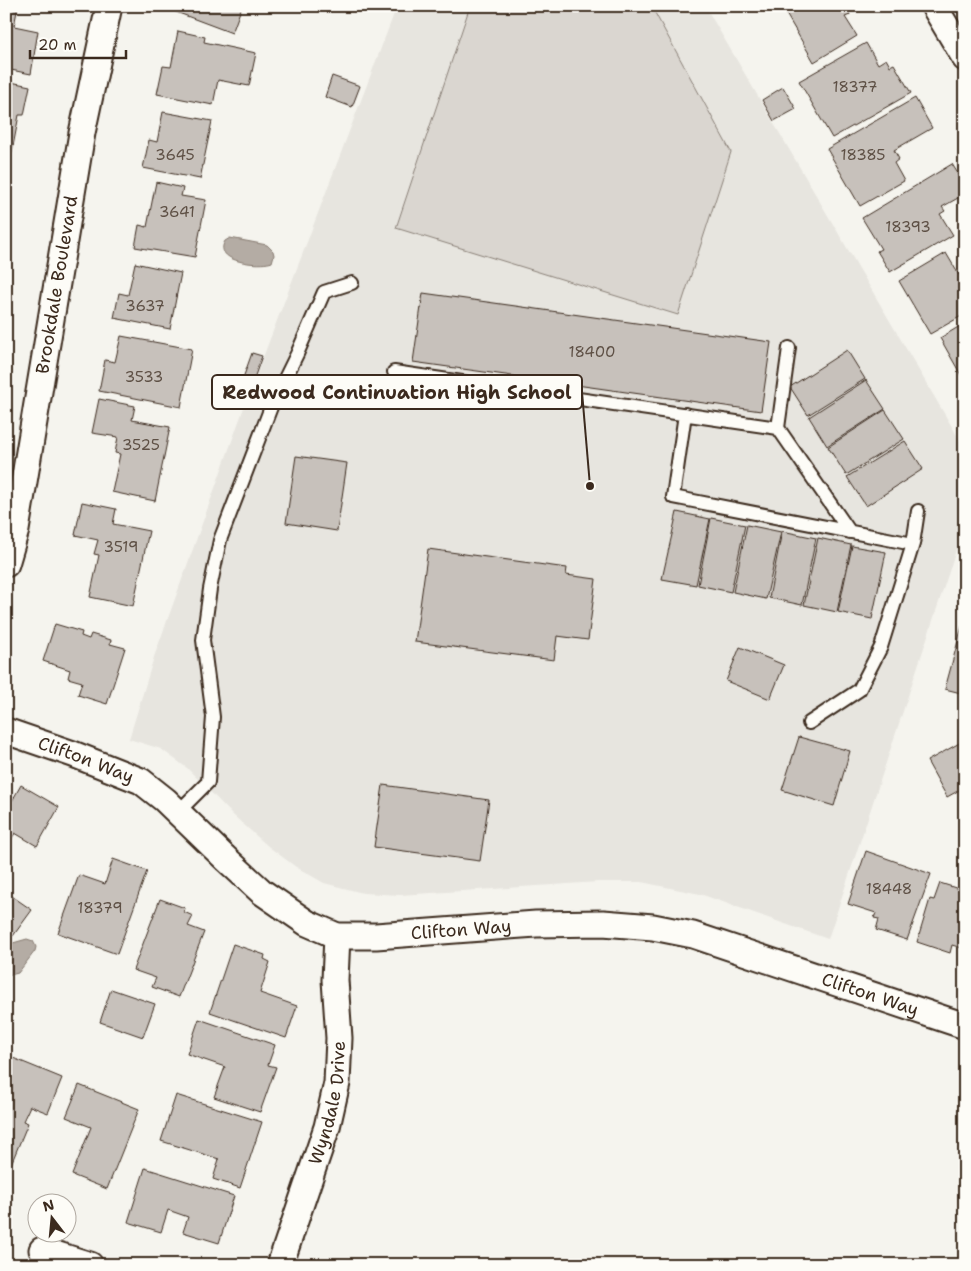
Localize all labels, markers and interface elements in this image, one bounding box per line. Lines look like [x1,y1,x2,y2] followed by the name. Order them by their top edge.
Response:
[30,28,126,60] scale bar
[38,35,77,55] text: 20 m
[832,77,878,97] house number: 18377
[155,145,195,165] house number: 3645
[840,145,886,165] house number: 18385
[30,194,83,376] street label: Brookdale Boulevard
[159,202,195,222] house number: 3641
[885,217,931,237] house number: 18393
[125,296,165,316] house number: 3637
[568,342,616,362] house number: 18400
[125,367,163,387] house number: 3533
[212,375,582,409] callout: Redwood Continuation High School
[222,380,572,405] text: Redwood Continuation High School
[122,435,160,455] house number: 3525
[104,537,138,557] house number: 3519
[35,731,137,789] street label: Clifton Way
[866,879,912,899] house number: 18448
[77,898,123,918] house number: 18379
[410,914,512,945] street label: Clifton Way
[819,967,922,1022] street label: Clifton Way
[303,1040,351,1168] street label: Wyndale Drive
[28,1194,78,1244] north arrow
[41,1195,56,1216] text: N

